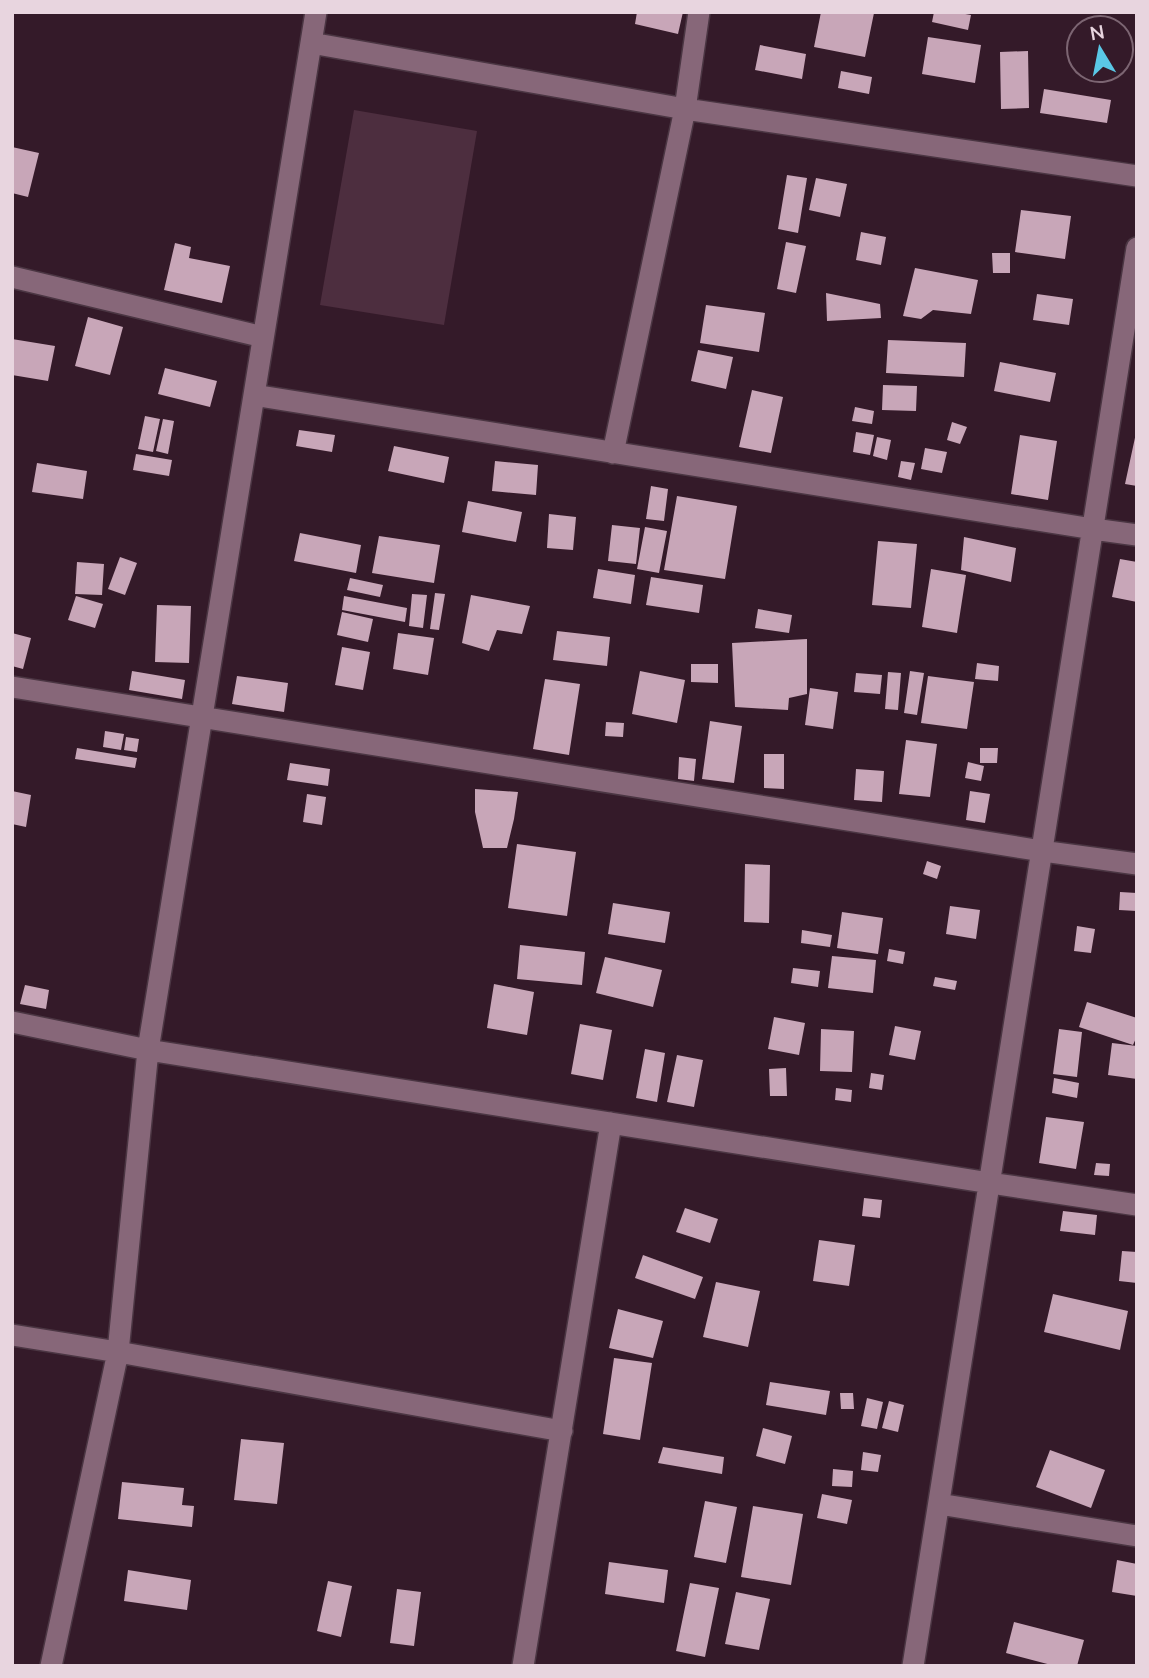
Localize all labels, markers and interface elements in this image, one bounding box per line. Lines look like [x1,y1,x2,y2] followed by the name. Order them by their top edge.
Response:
[1065,14,1135,84] north arrow
[1088,19,1106,45] text: N

